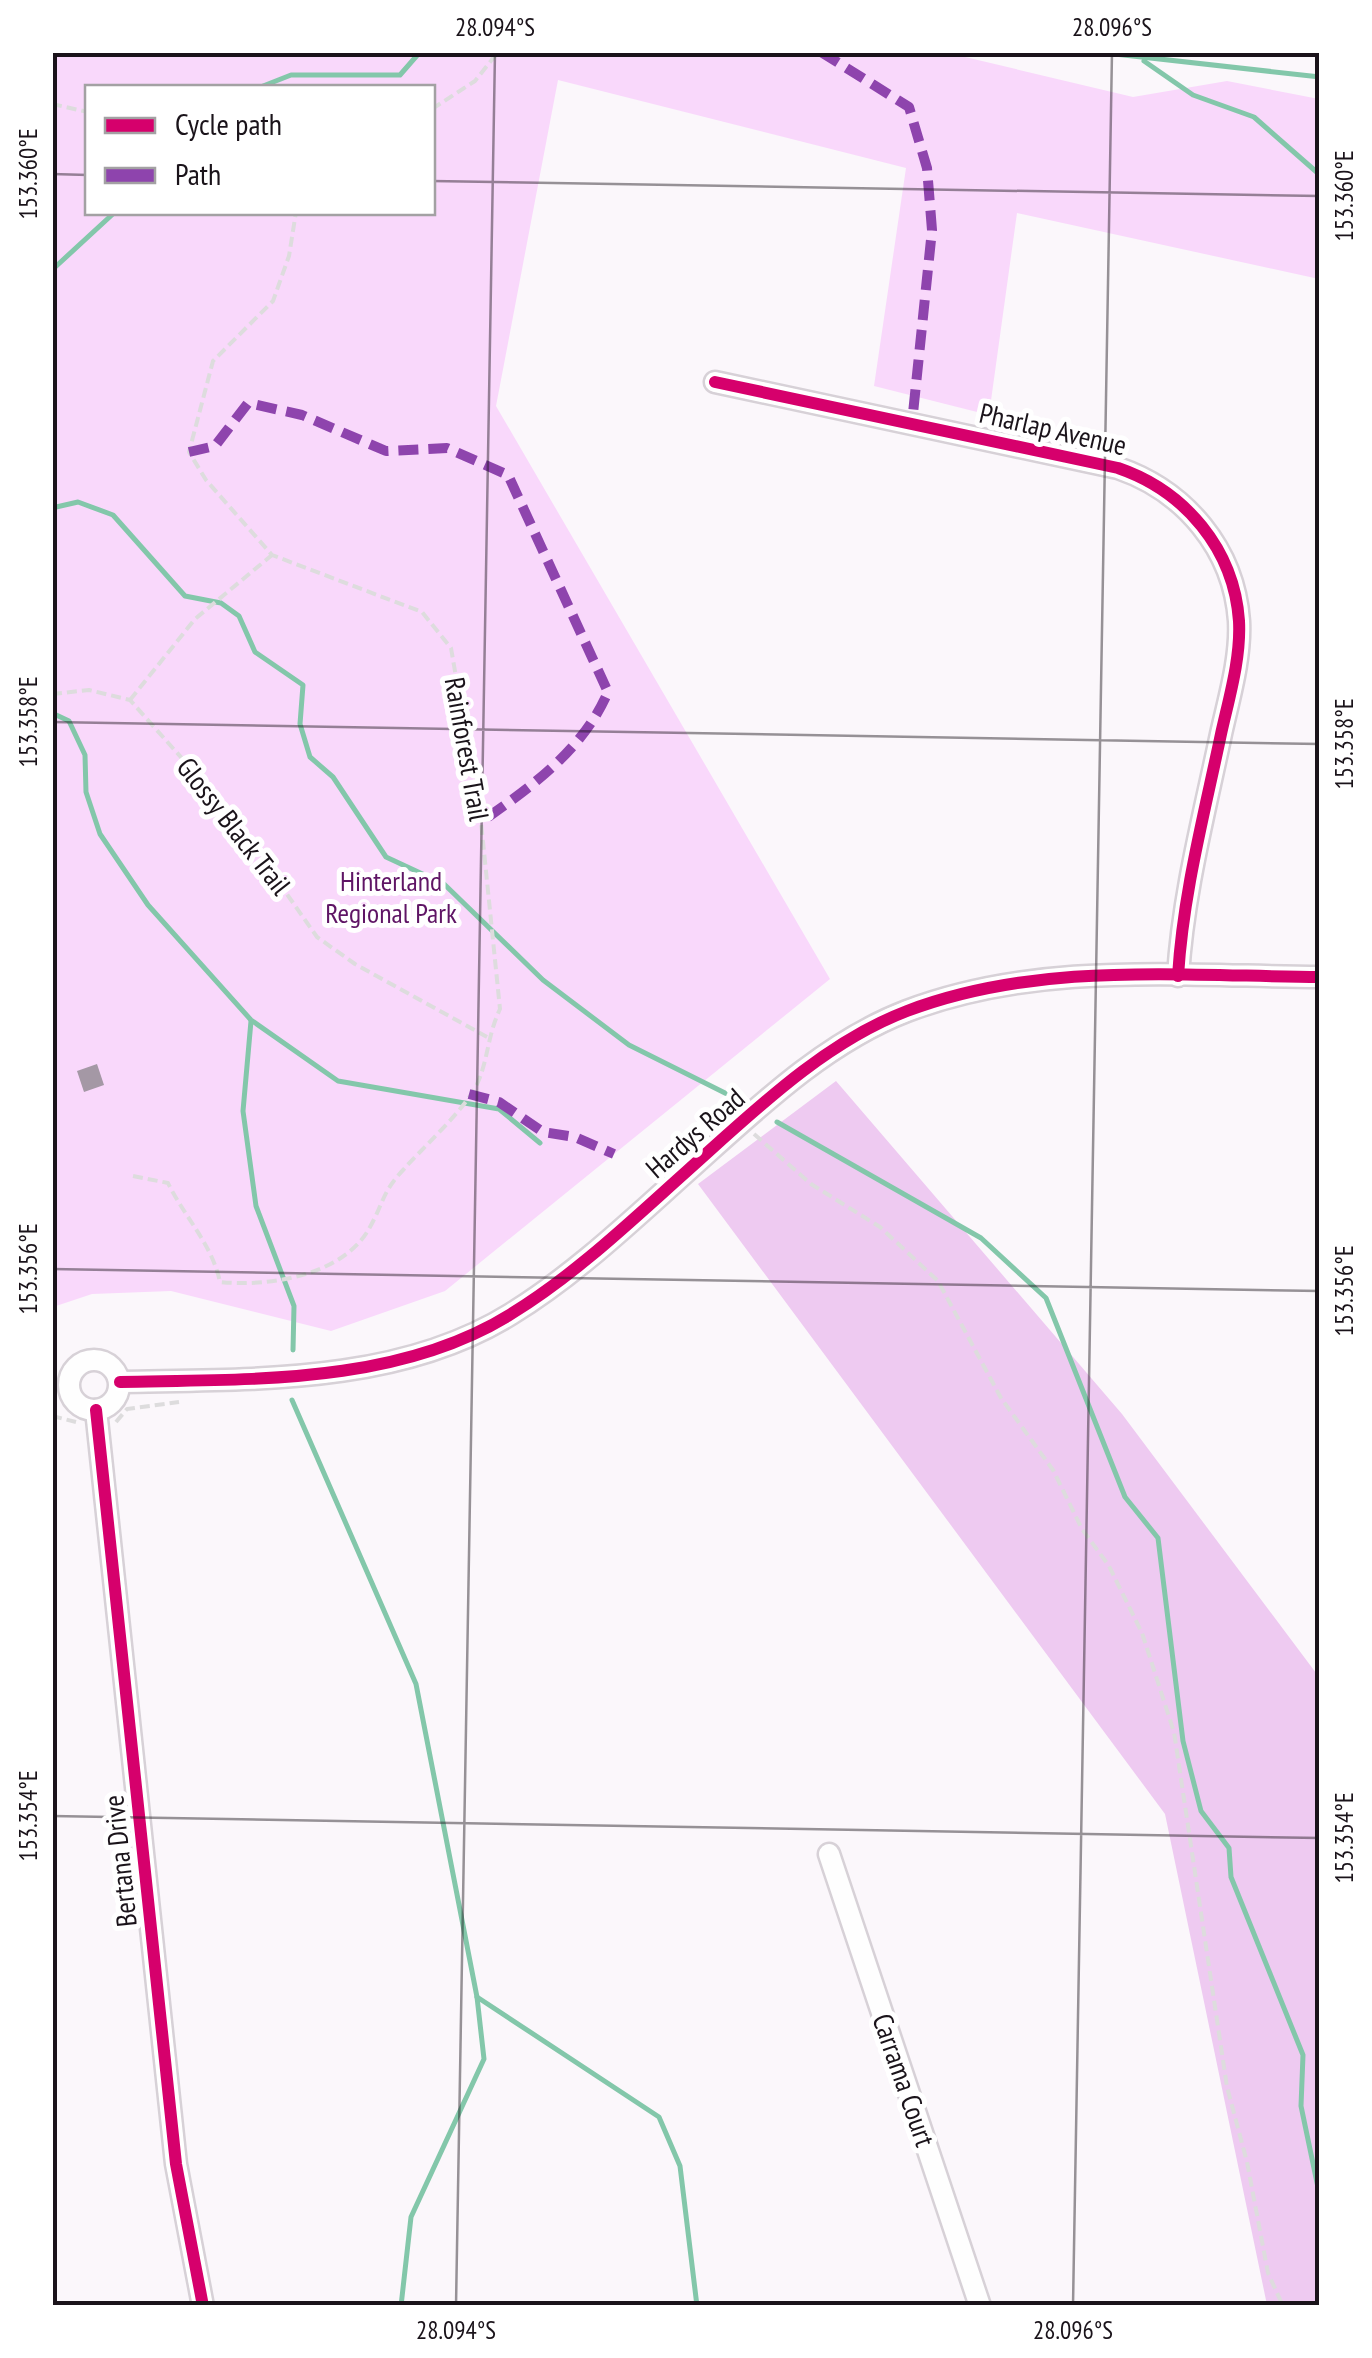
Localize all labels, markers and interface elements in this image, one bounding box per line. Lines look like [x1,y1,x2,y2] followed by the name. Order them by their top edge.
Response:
[455,11,535,43] text: 28.094°S
[1072,11,1152,43] text: 28.096°S
[85,85,435,215] legend
[175,104,282,143] text: Cycle path
[12,128,44,220] text: 153.360°E
[1328,150,1360,242] text: 153.360°E
[175,154,221,193] text: Path
[976,394,1130,463] street label: Pharlap Avenue
[437,674,498,824] street label: Rainforest Trail
[12,676,44,768] text: 153.358°E
[1328,698,1360,790] text: 153.358°E
[169,749,300,902] street label: Glossy Black Trail
[325,862,457,931] park label: Hinterland Regional Park
[637,1079,752,1186] street label: Hardys Road
[12,1223,44,1315] text: 153.356°E
[1328,1245,1360,1337] text: 153.356°E
[12,1770,44,1862] text: 153.354°E
[1328,1792,1360,1884] text: 153.354°E
[94,1793,145,1929] street label: Bertana Drive
[865,2009,945,2151] street label: Carrama Court
[416,2314,496,2346] text: 28.094°S
[1033,2314,1113,2346] text: 28.096°S

